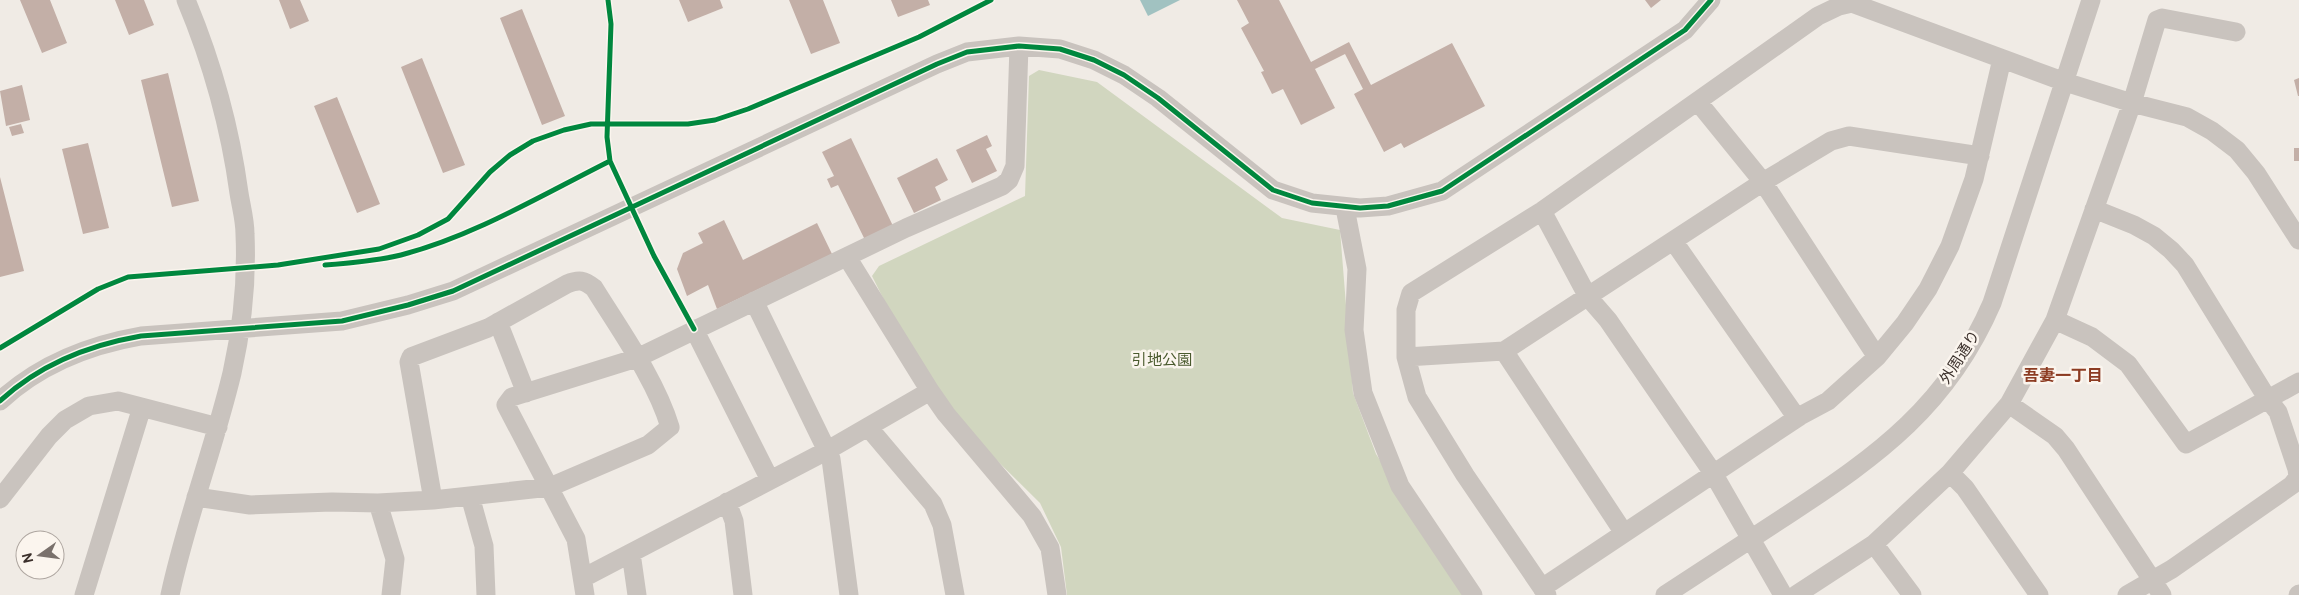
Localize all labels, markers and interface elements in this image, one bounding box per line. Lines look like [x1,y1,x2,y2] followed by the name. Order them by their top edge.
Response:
[1937,328,1985,388] street label: 外周通り
[1132,352,1192,371] park label: 引地公園
[2023,367,2103,387] district label: 吾妻一丁目
[15,530,65,580] north arrow
[19,551,38,565] text: N

